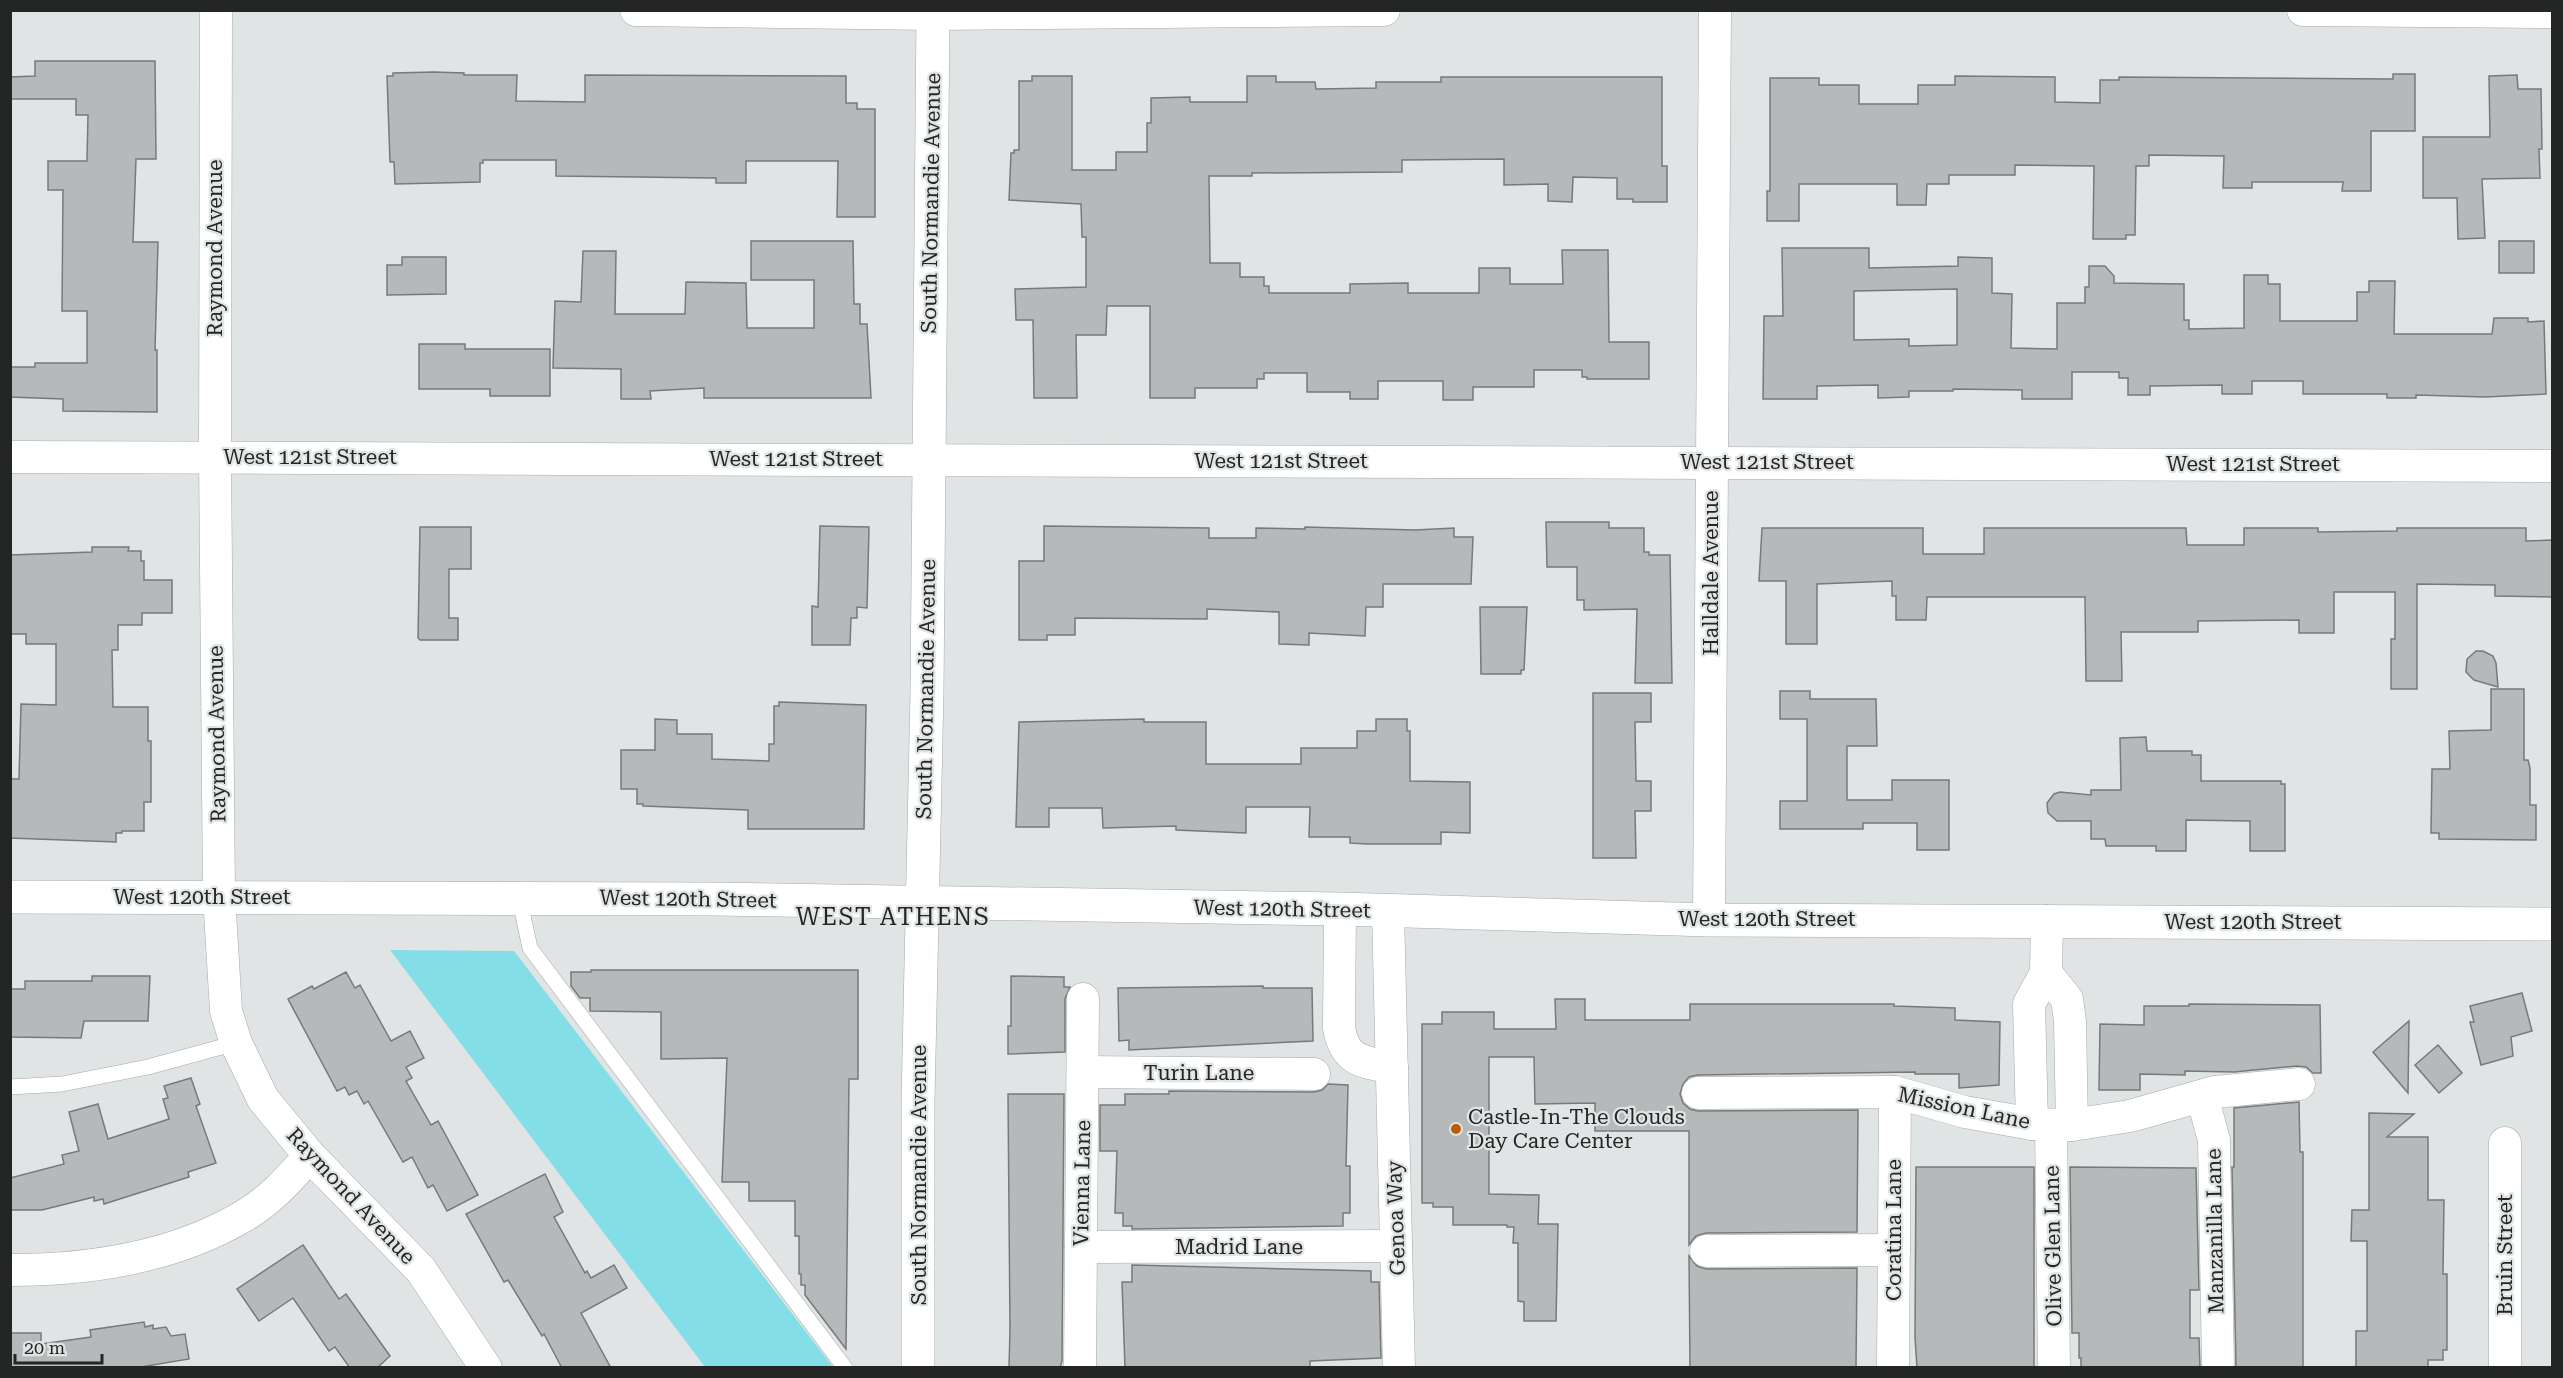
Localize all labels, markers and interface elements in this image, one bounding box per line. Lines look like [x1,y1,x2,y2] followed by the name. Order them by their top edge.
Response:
[917,73,945,333] street label: South Normandie Avenue
[203,159,227,337] street label: Raymond Avenue
[223,445,397,469] street label: West 121st Street
[709,447,883,471] street label: West 121st Street
[1194,449,1368,473] street label: West 121st Street
[1680,450,1854,474] street label: West 121st Street
[2166,452,2340,476] street label: West 121st Street
[1699,490,1723,656] street label: Halldale Avenue
[912,559,940,819] street label: South Normandie Avenue
[203,645,231,823] street label: Raymond Avenue
[113,885,291,909] street label: West 120th Street
[599,885,777,913] street label: West 120th Street
[1193,895,1371,923] street label: West 120th Street
[796,903,990,931] district label: WEST ATHENS
[1678,907,1856,931] street label: West 120th Street
[2164,910,2342,934] street label: West 120th Street
[907,1045,931,1305] street label: South Normandie Avenue
[1144,1061,1254,1085] street label: Turin Lane
[1896,1082,2032,1134] street label: Mission Lane
[1468,1105,1685,1153] place label: Castle-In-The Clouds Day Care Center
[1069,1120,1095,1246] street label: Vienna Lane
[1449,1122,1463,1136] marker: Castle-In-The Clouds Day Care Center
[282,1123,420,1269] street label: Raymond Avenue
[2202,1148,2228,1314] street label: Manzanilla Lane
[1882,1159,1906,1301] street label: Coratina Lane
[1382,1160,1410,1276] street label: Genoa Way
[2040,1165,2066,1327] street label: Olive Glen Lane
[2493,1194,2517,1316] street label: Bruin Street
[1175,1235,1303,1259] street label: Madrid Lane
[15,1327,102,1365] scale bar
[24,1337,65,1358] text: 20 m

